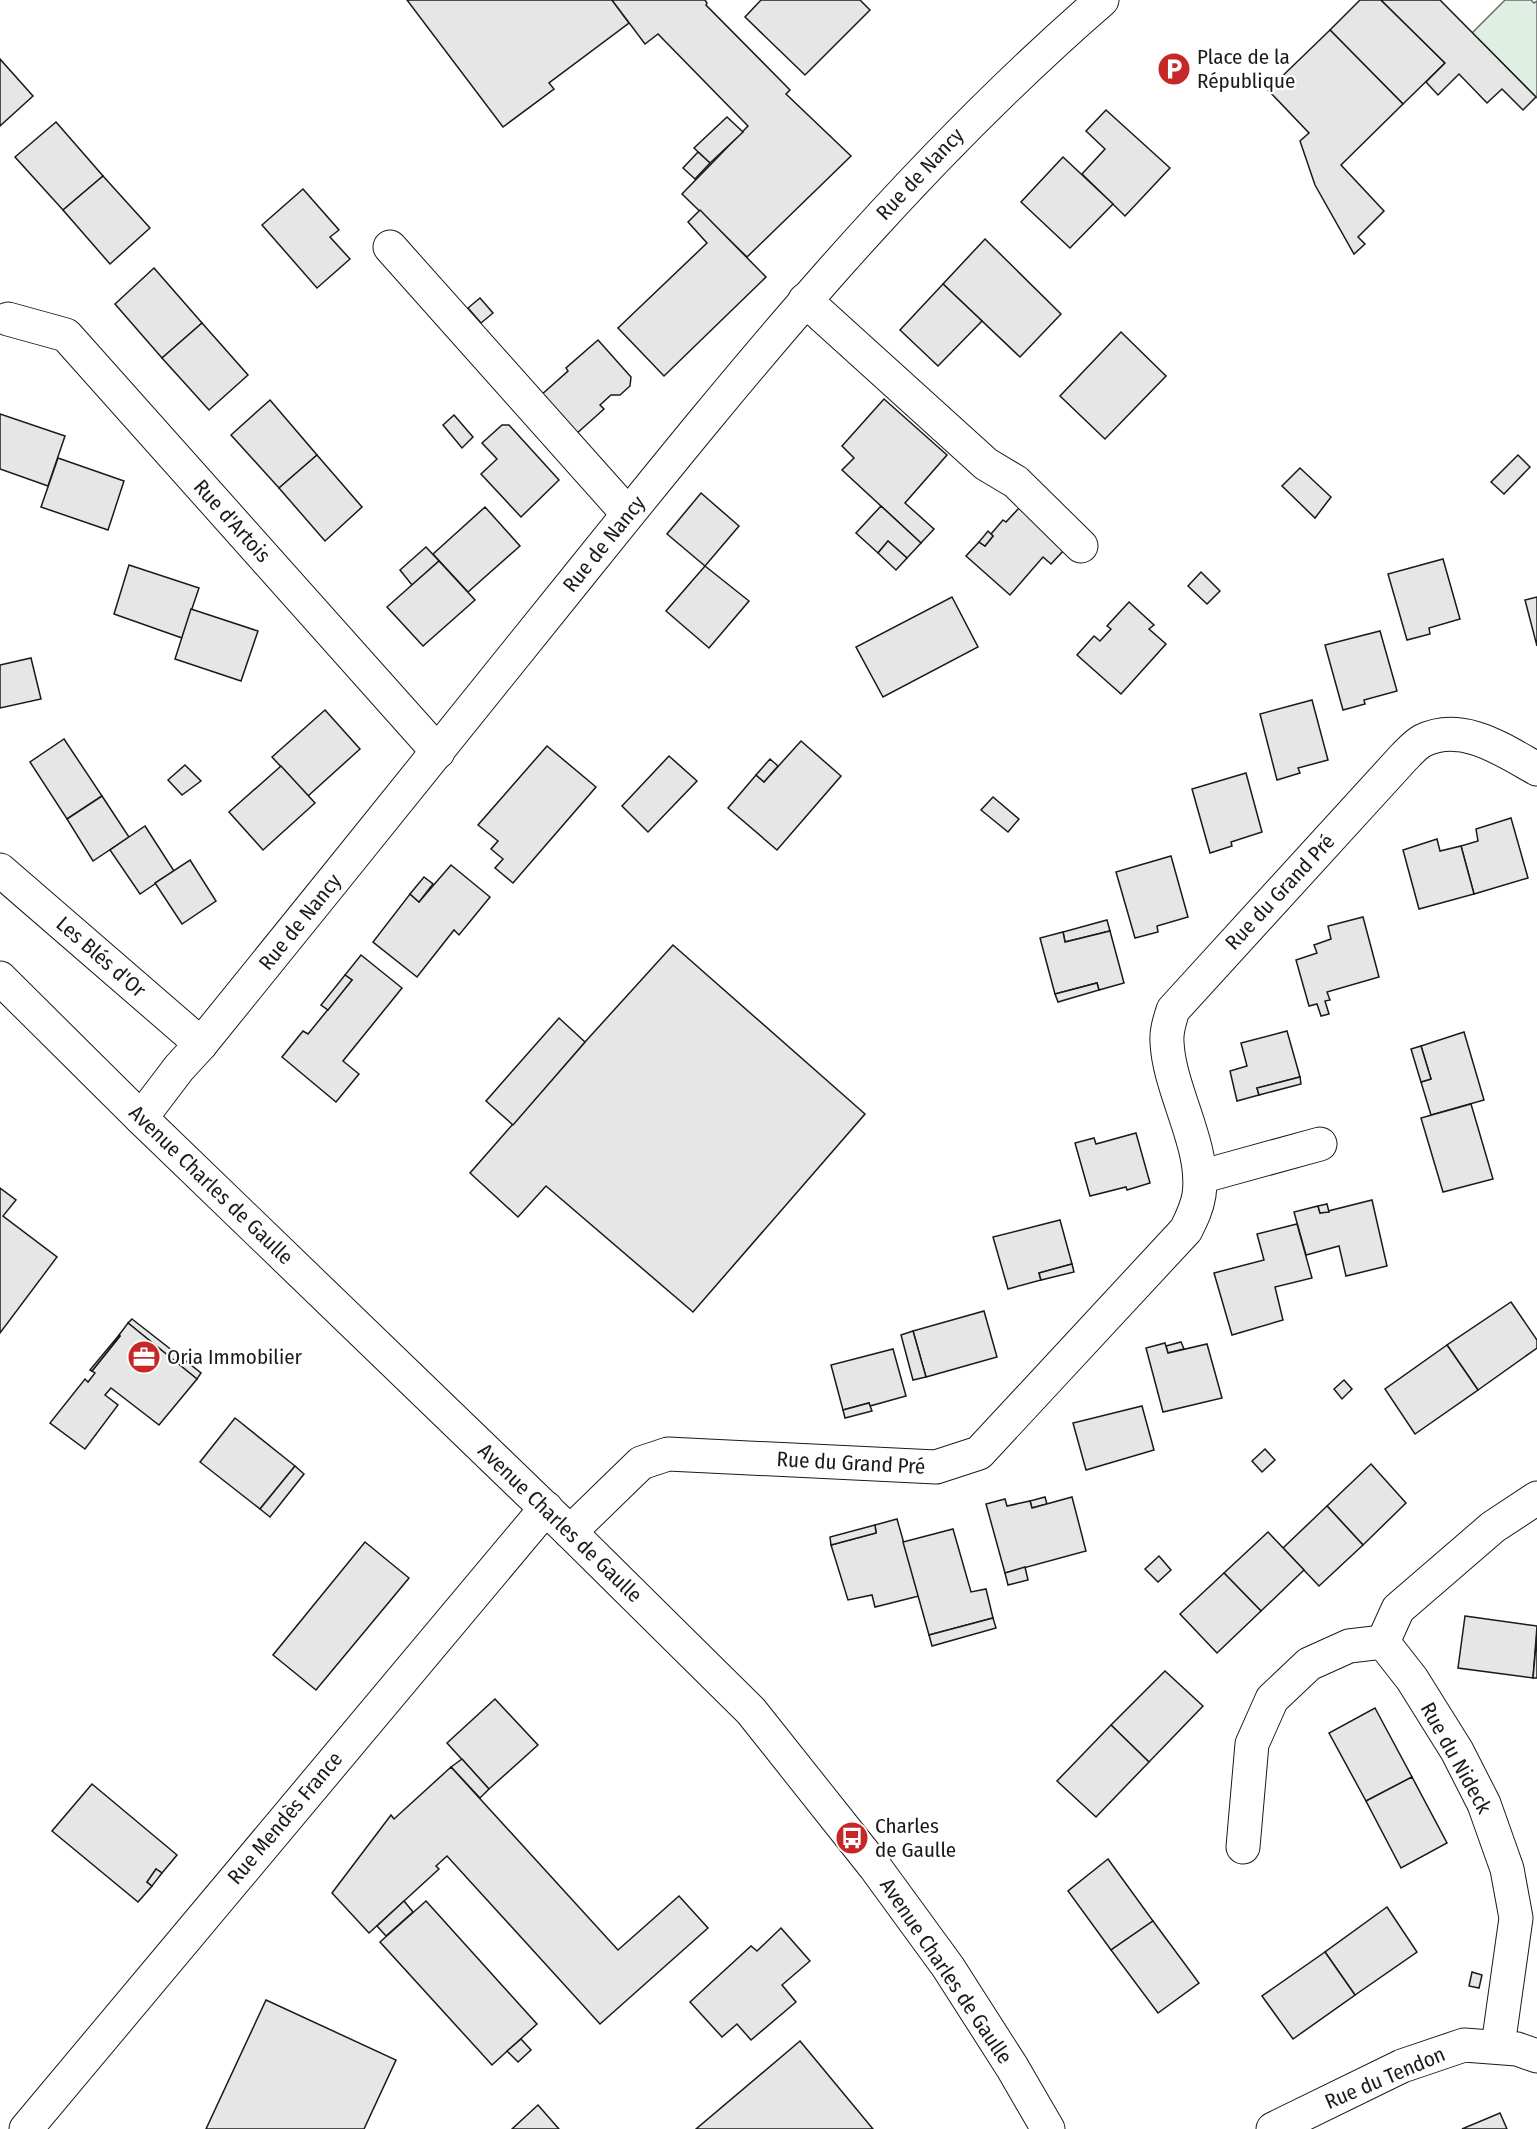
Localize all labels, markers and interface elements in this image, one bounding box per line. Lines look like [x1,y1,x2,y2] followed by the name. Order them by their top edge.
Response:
[1197,44,1295,94] place label: Place de la République
[1156,51,1192,87] parking icon: Place de la République
[871,122,970,226] street label: Rue de Nancy
[188,474,276,568] street label: Rue d'Artois
[557,490,651,598] street label: Rue de Nancy
[1220,829,1340,955] street label: Rue du Grand Pré
[253,868,347,976] street label: Rue de Nancy
[51,911,152,1003] street label: Les Blés d'Or
[124,1100,298,1270] street label: Avenue Charles de Gaulle
[126,1339,162,1375] office icon: Oria Immobilier
[167,1344,303,1370] place label: Oria Immobilier
[473,1438,647,1608] street label: Avenue Charles de Gaulle
[776,1446,926,1480] street label: Rue du Grand Pré
[1415,1698,1497,1818] street label: Rue du Nideck
[222,1746,348,1890] street label: Rue Mendès France
[875,1813,956,1863] place label: Charles de Gaulle
[834,1820,870,1856] bus stop icon: Charles de Gaulle
[874,1873,1018,2069] street label: Avenue Charles de Gaulle
[1321,2041,1449,2115] street label: Rue du Tendon

